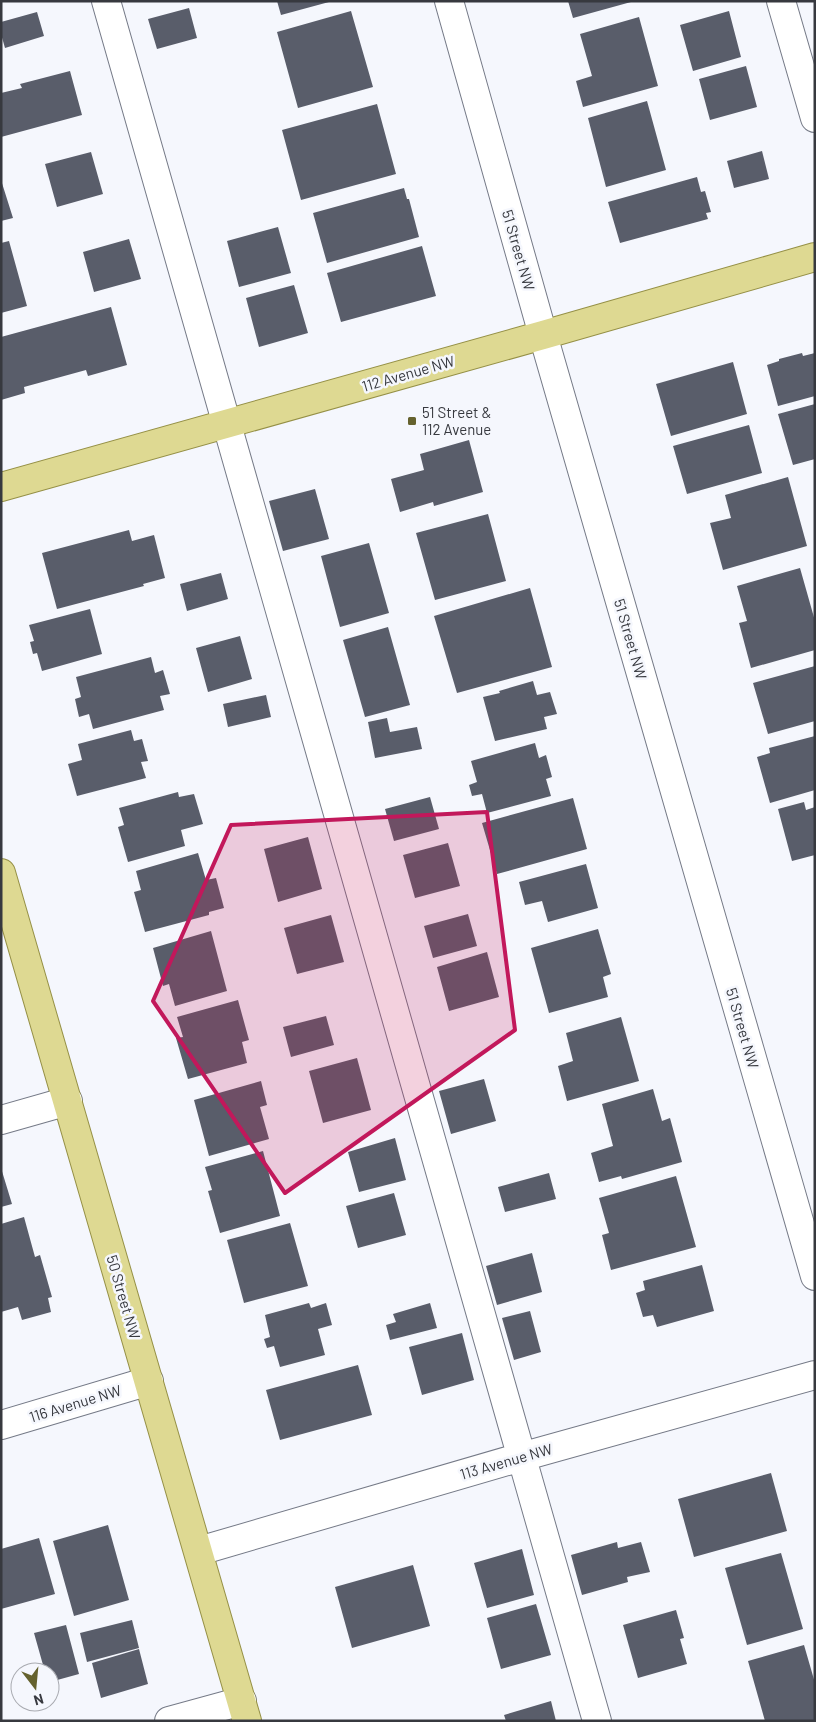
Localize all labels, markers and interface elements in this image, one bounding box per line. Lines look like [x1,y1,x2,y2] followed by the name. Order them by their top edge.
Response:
[499,208,539,292] street label: 51 Street NW
[360,351,456,395] street label: 112 Avenue NW
[422,403,491,438] place label: 51 Street & 112 Avenue
[406,415,418,427] marker: 51 Street & 112 Avenue
[611,597,651,681] street label: 51 Street NW
[723,986,763,1070] street label: 51 Street NW
[103,1253,145,1341] street label: 50 Street NW
[27,1380,123,1426] street label: 116 Avenue NW
[458,1439,554,1483] street label: 113 Avenue NW
[10,1662,60,1712] north arrow
[32,1691,46,1709] text: N

